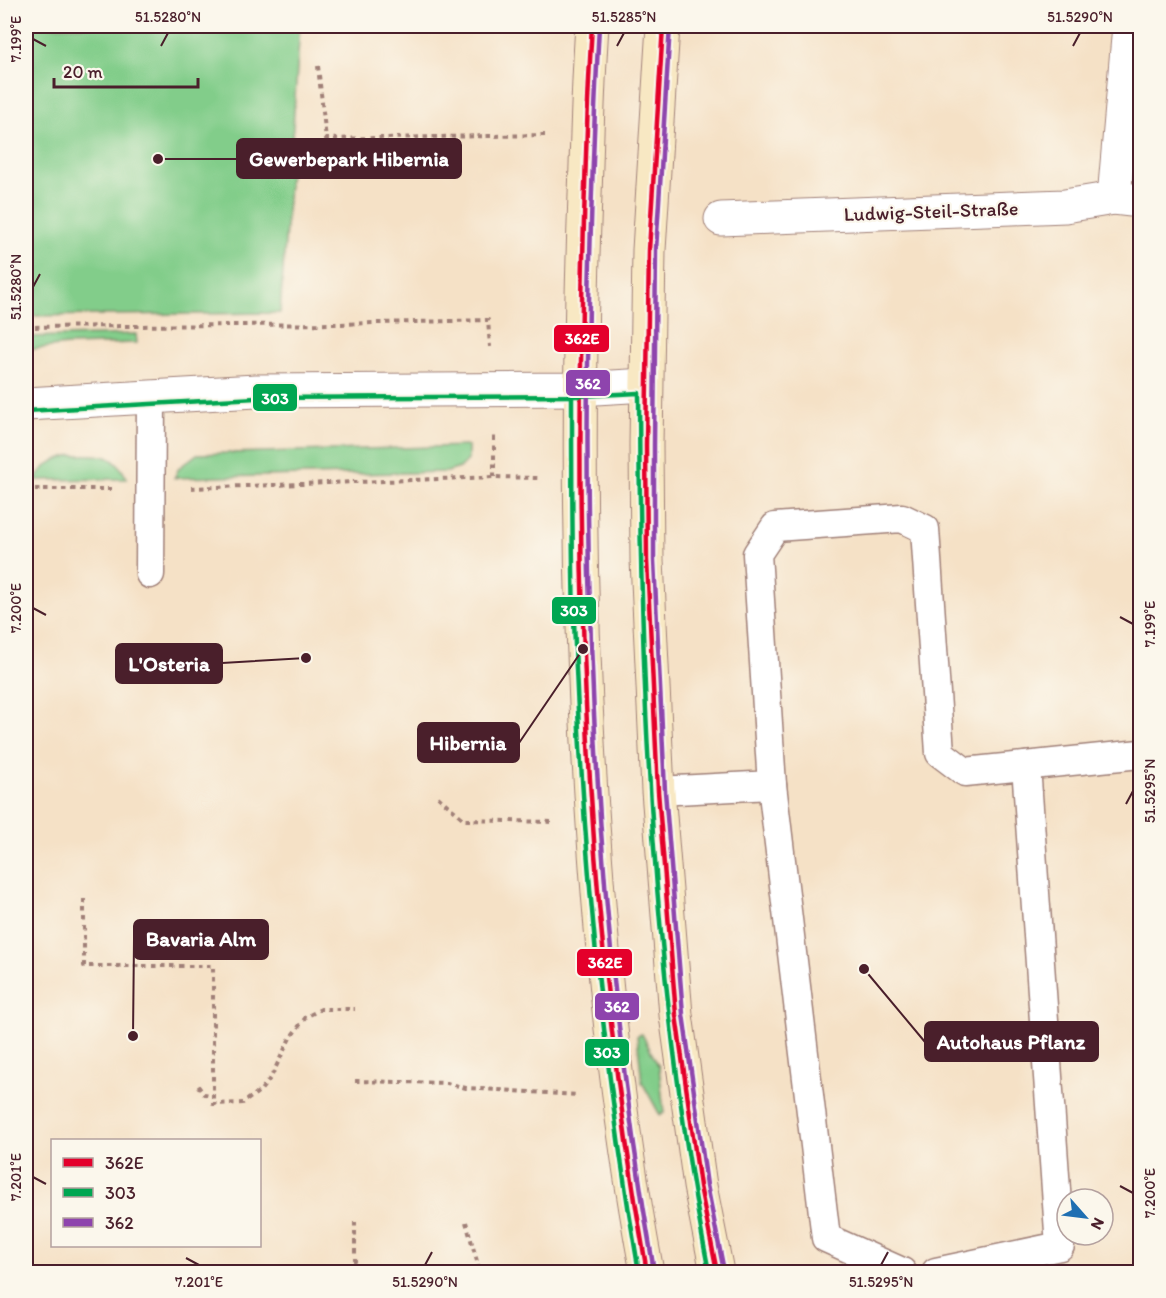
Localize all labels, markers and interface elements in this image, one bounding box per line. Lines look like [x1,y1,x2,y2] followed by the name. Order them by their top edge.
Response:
[135,8,201,26] text: 51.5280°N
[592,8,656,26] text: 51.5285°N
[1047,8,1113,26] text: 51.5290°N
[7,16,25,62] text: 7.199°E
[54,51,198,89] scale bar
[63,61,103,83] text: 20 m
[237,139,461,178] callout: Gewerbepark Hibernia
[249,146,450,172] text: Gewerbepark Hibernia
[843,196,1019,226] street label: Ludwig-Steil-Straße
[7,254,25,320] text: 51.5280°N
[553,324,610,353] line badge: 362E
[565,329,599,348] text: 362E
[565,369,611,397] line badge: 362
[575,374,601,393] text: 362
[252,383,298,412] line badge: 303
[261,389,289,408] text: 303
[7,583,25,633] text: 7.200°E
[551,596,597,625] line badge: 303
[560,601,588,620] text: 303
[1141,601,1159,647] text: 7.199°E
[116,644,222,683] callout: L'Osteria
[128,651,211,676] text: L'Osteria
[418,723,519,762] callout: Hibernia
[430,730,508,755] text: Hibernia
[1141,759,1159,823] text: 51.5295°N
[134,920,268,959] callout: Bavaria Alm
[146,926,257,951] text: Bavaria Alm
[576,948,633,977] line badge: 362E
[588,953,622,972] text: 362E
[594,992,640,1021] line badge: 362
[604,997,630,1016] text: 362
[925,1022,1098,1061] callout: Autohaus Pflanz
[936,1029,1086,1054] text: Autohaus Pflanz
[584,1038,630,1067] line badge: 303
[593,1043,621,1062] text: 303
[51,1139,261,1247] legend
[105,1152,144,1174] text: 362E
[7,1153,25,1201] text: 7.201°E
[1141,1168,1159,1218] text: 7.200°E
[105,1182,136,1204] text: 303
[1055,1187,1115,1247] north arrow
[105,1212,134,1234] text: 362
[1087,1215,1109,1233] text: N
[175,1273,223,1291] text: 7.201°E
[392,1273,458,1291] text: 51.5290°N
[849,1273,913,1291] text: 51.5295°N

